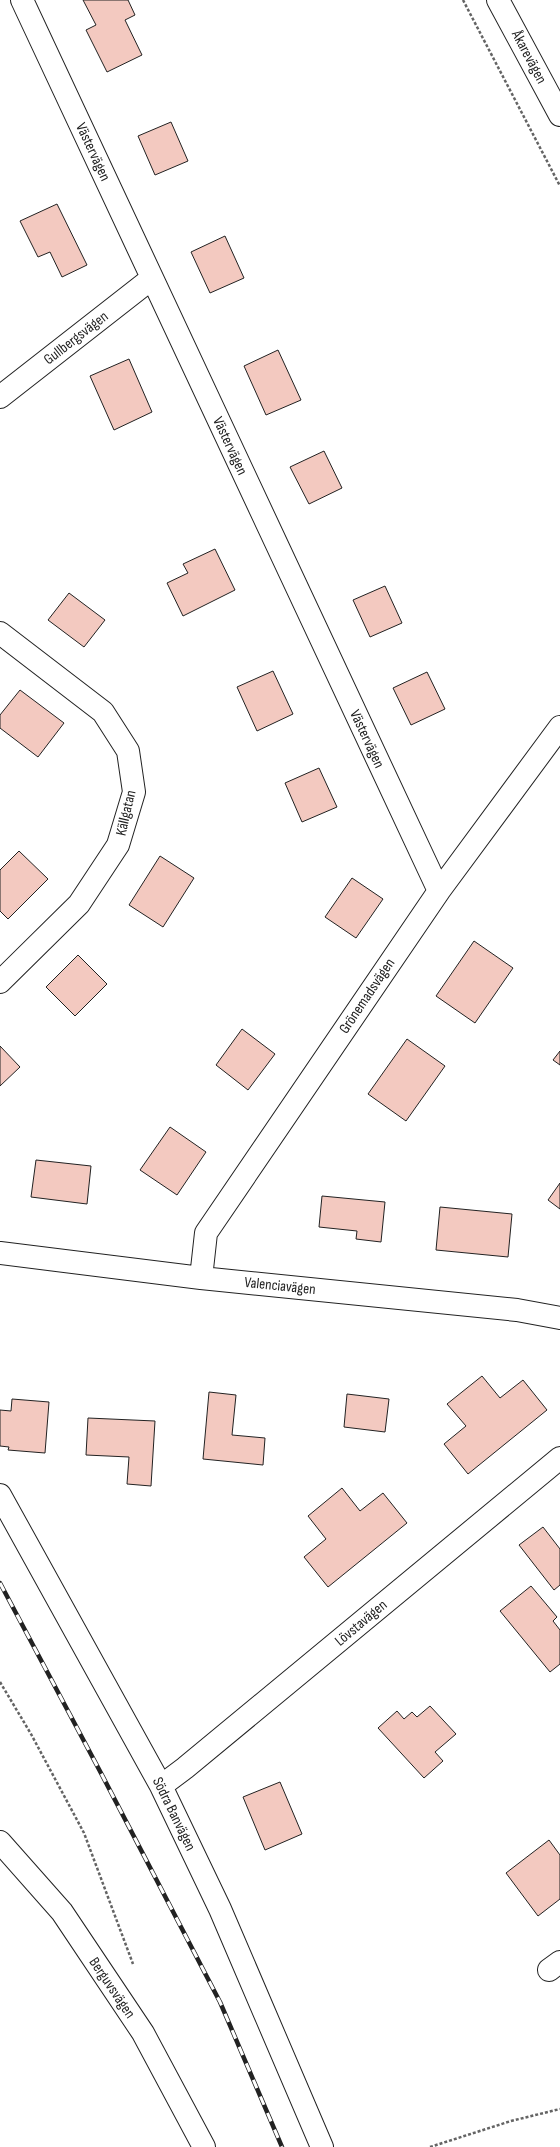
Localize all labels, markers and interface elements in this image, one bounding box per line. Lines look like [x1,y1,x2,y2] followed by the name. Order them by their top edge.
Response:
[507,26,551,87] street label: Åkarevägen
[71,120,115,184] street label: Västervägen
[40,307,112,369] street label: Gullbergsvägen
[208,414,252,478] street label: Västervägen
[345,707,389,771] street label: Västervägen
[112,788,140,838] street label: Källgatan
[335,955,399,1037] street label: Grönemadsvägen
[243,1273,317,1299] street label: Valenciavägen
[331,1596,391,1650] street label: Lövstavägen
[148,1774,200,1854] street label: Södra Banvägen
[85,1954,139,2022] street label: Berguvsvägen

